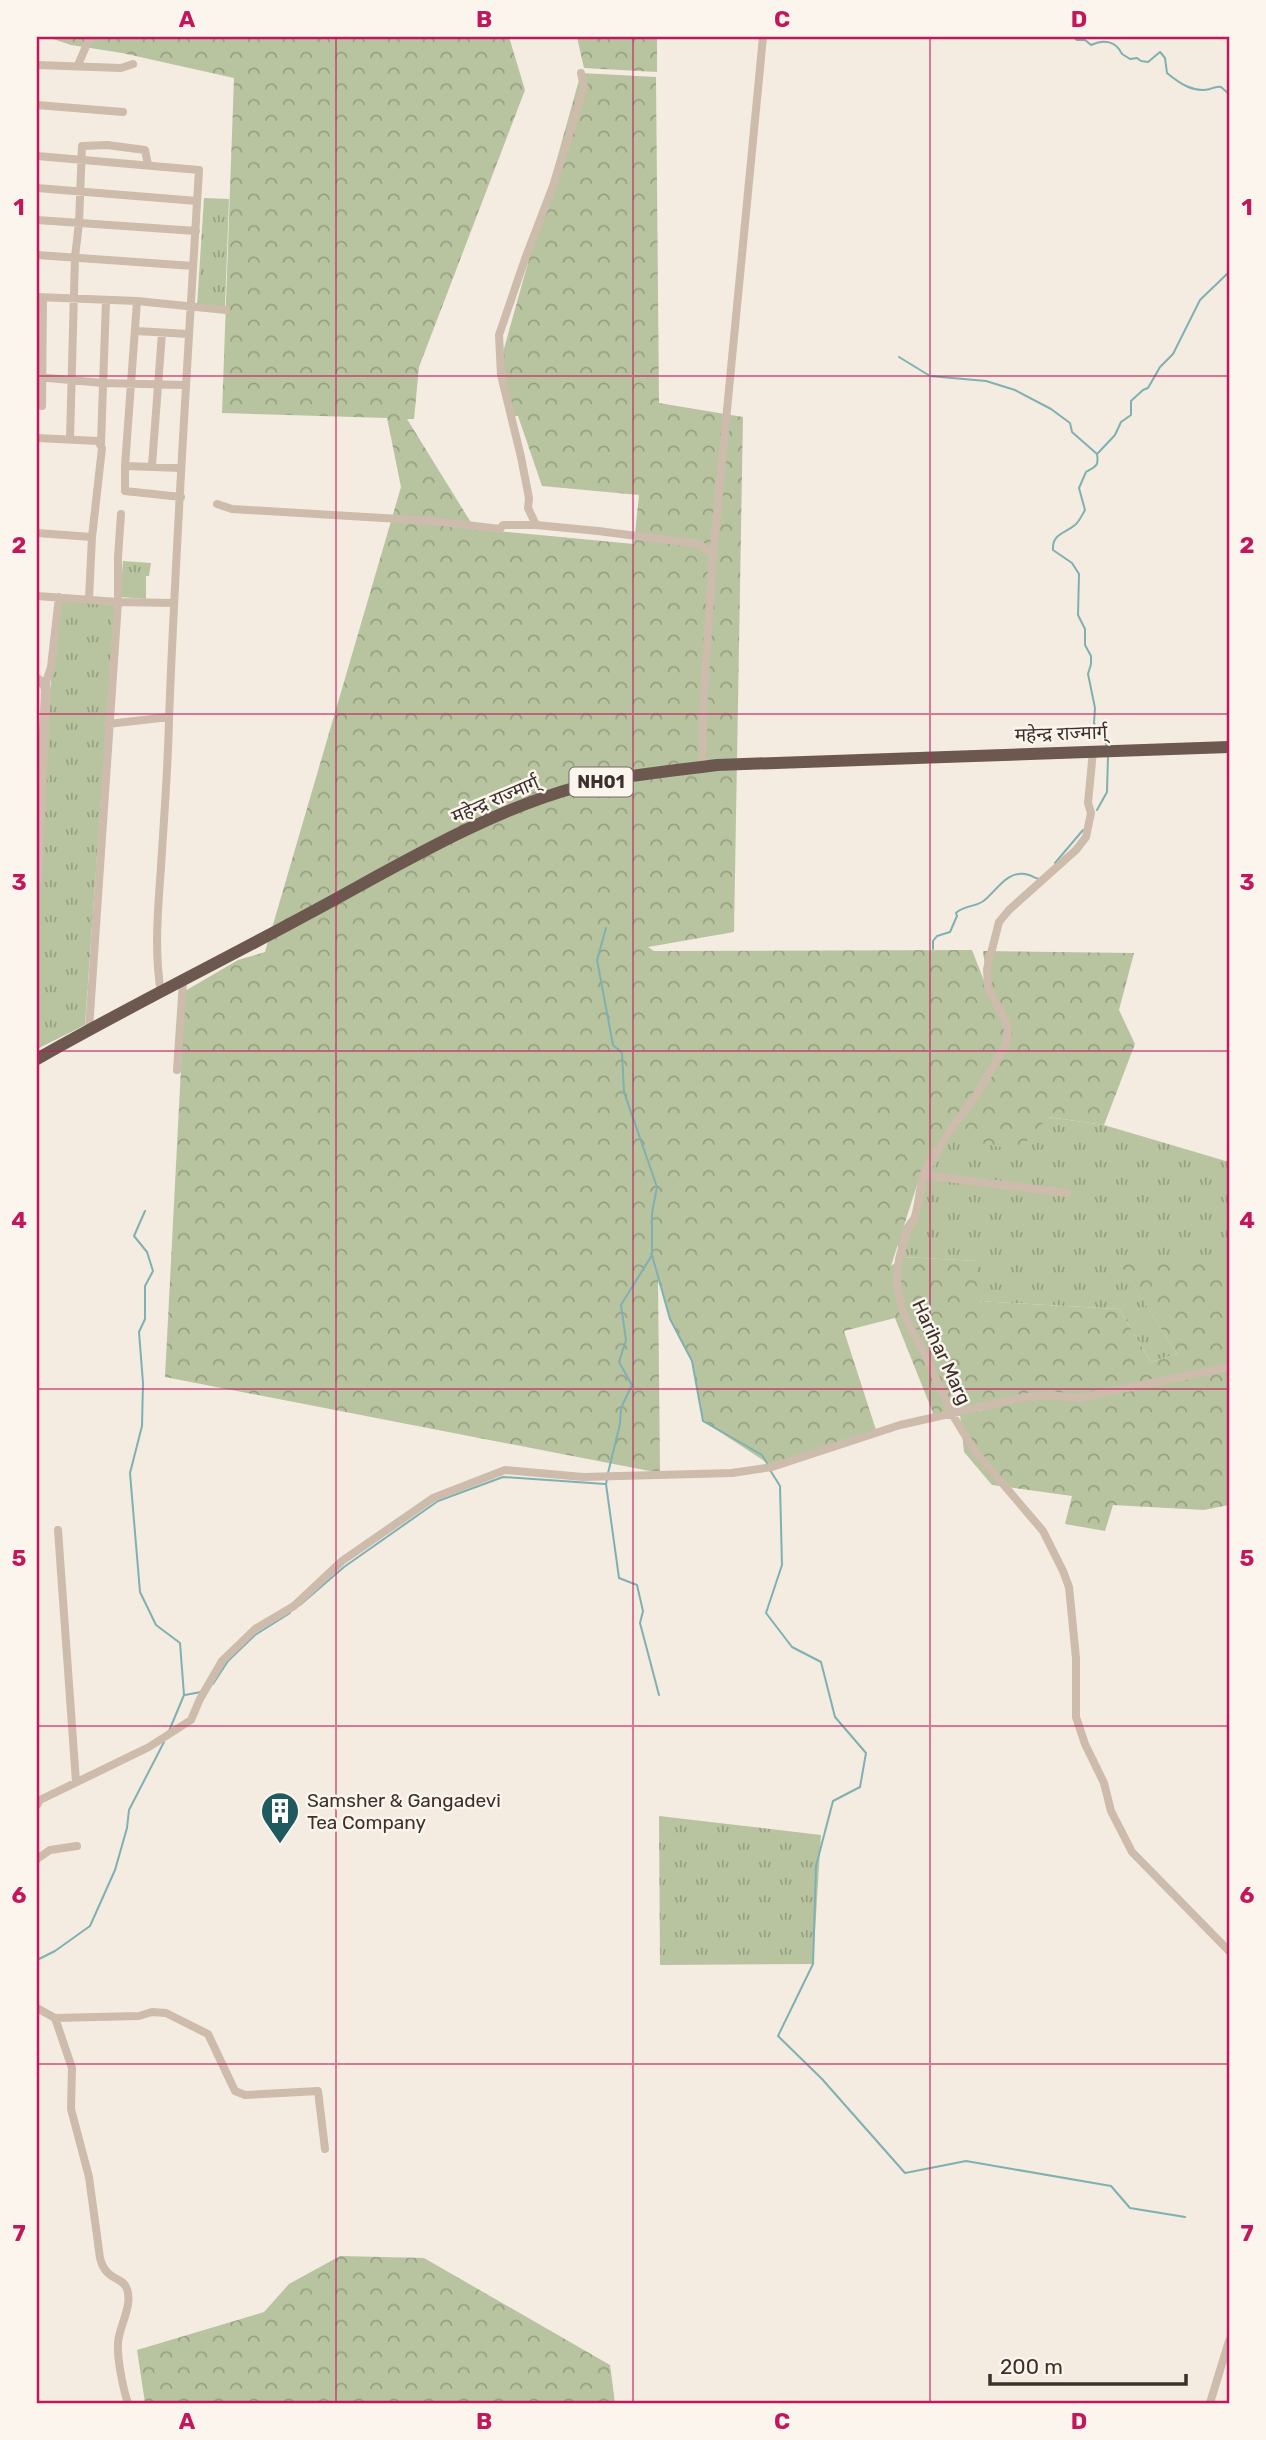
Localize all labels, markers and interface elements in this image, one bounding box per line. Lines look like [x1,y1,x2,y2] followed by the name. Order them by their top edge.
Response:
[179,5,196,33] text: A
[476,5,492,33] text: B
[774,5,790,33] text: C
[1071,5,1087,33] text: D
[13,193,25,221] text: 1
[1241,193,1253,221] text: 1
[12,531,26,559] text: 2
[1240,531,1254,559] text: 2
[1014,720,1111,747] street label: महेन्द्र राज्मार्ग्
[570,768,632,796] road number: NH01
[448,770,545,828] street label: महेन्द्र राज्मार्ग्
[11,868,27,896] text: 3
[1239,868,1255,896] text: 3
[11,1206,27,1234] text: 4
[1239,1206,1255,1234] text: 4
[907,1296,976,1408] street label: Harihar Marg
[12,1544,27,1572] text: 5
[1240,1544,1255,1572] text: 5
[307,1789,501,1834] place label: Samsher & Gangadevi Tea Company
[259,1790,301,1845] building icon: Samsher & Gangadevi Tea Company
[12,1881,27,1909] text: 6
[1240,1881,1255,1909] text: 6
[12,2219,26,2247] text: 7
[1240,2219,1254,2247] text: 7
[990,2342,1186,2386] scale bar
[1000,2354,1063,2379] text: 200 m
[179,2407,196,2435] text: A
[476,2407,492,2435] text: B
[774,2407,790,2435] text: C
[1071,2407,1087,2435] text: D

